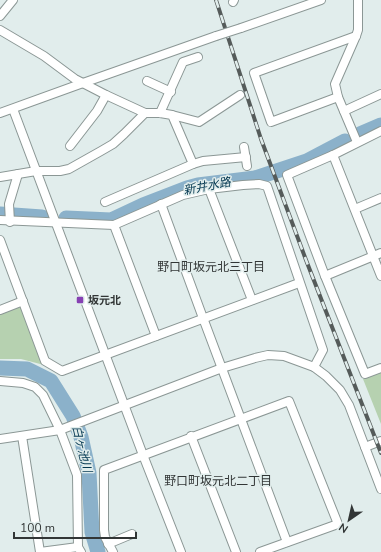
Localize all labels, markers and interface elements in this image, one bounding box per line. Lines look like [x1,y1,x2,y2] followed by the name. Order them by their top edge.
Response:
[182,173,233,198] water label: 新井水路
[157,259,265,275] district label: 野口町坂元北三丁目
[88,293,121,308] place label: 坂元北
[75,295,85,305] marker: 坂元北
[68,424,96,476] water label: 白ヶ池川
[164,473,272,489] district label: 野口町坂元北二丁目
[329,500,369,540] north arrow
[14,514,136,540] scale bar
[336,519,351,536] text: N
[20,520,55,536] text: 100 m

